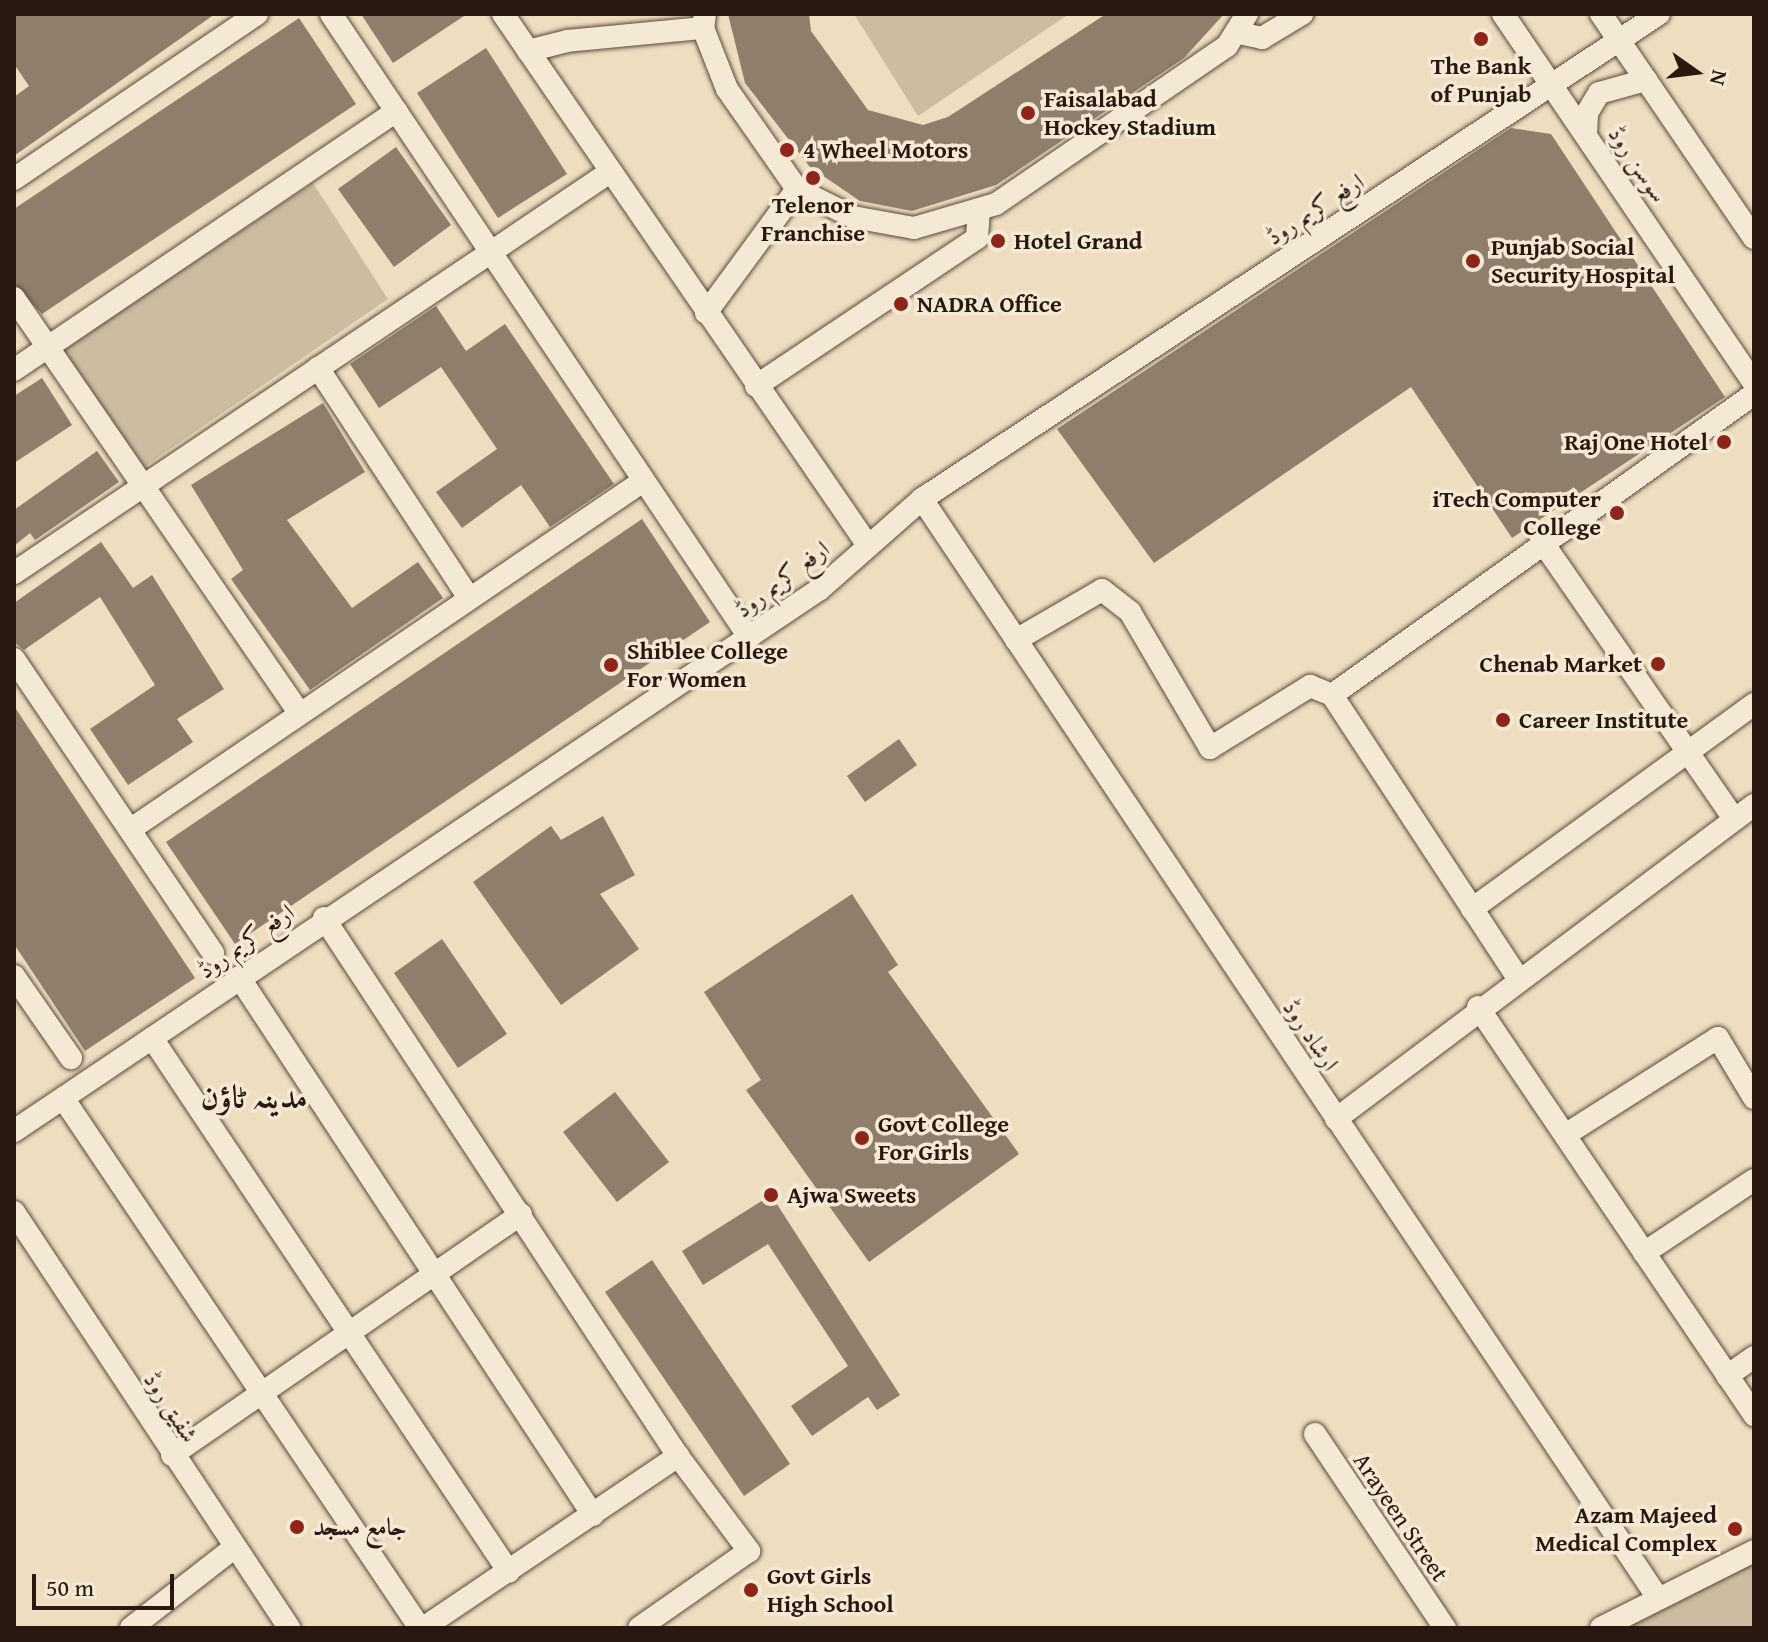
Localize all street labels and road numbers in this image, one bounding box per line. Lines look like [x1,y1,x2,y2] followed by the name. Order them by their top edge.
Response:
[1602,120,1674,208] street label: سوسن روڈ
[1261,167,1369,251] street label: ارفع کریم روڈ
[729,534,835,624] street label: ارفع کریم روڈ
[192,897,300,985] street label: ارفع کریم روڈ
[1277,994,1345,1076] street label: ارشاد روڈ
[138,1366,204,1448] street label: شفیق روڈ
[1347,1447,1455,1587] street label: Arayeen Street

